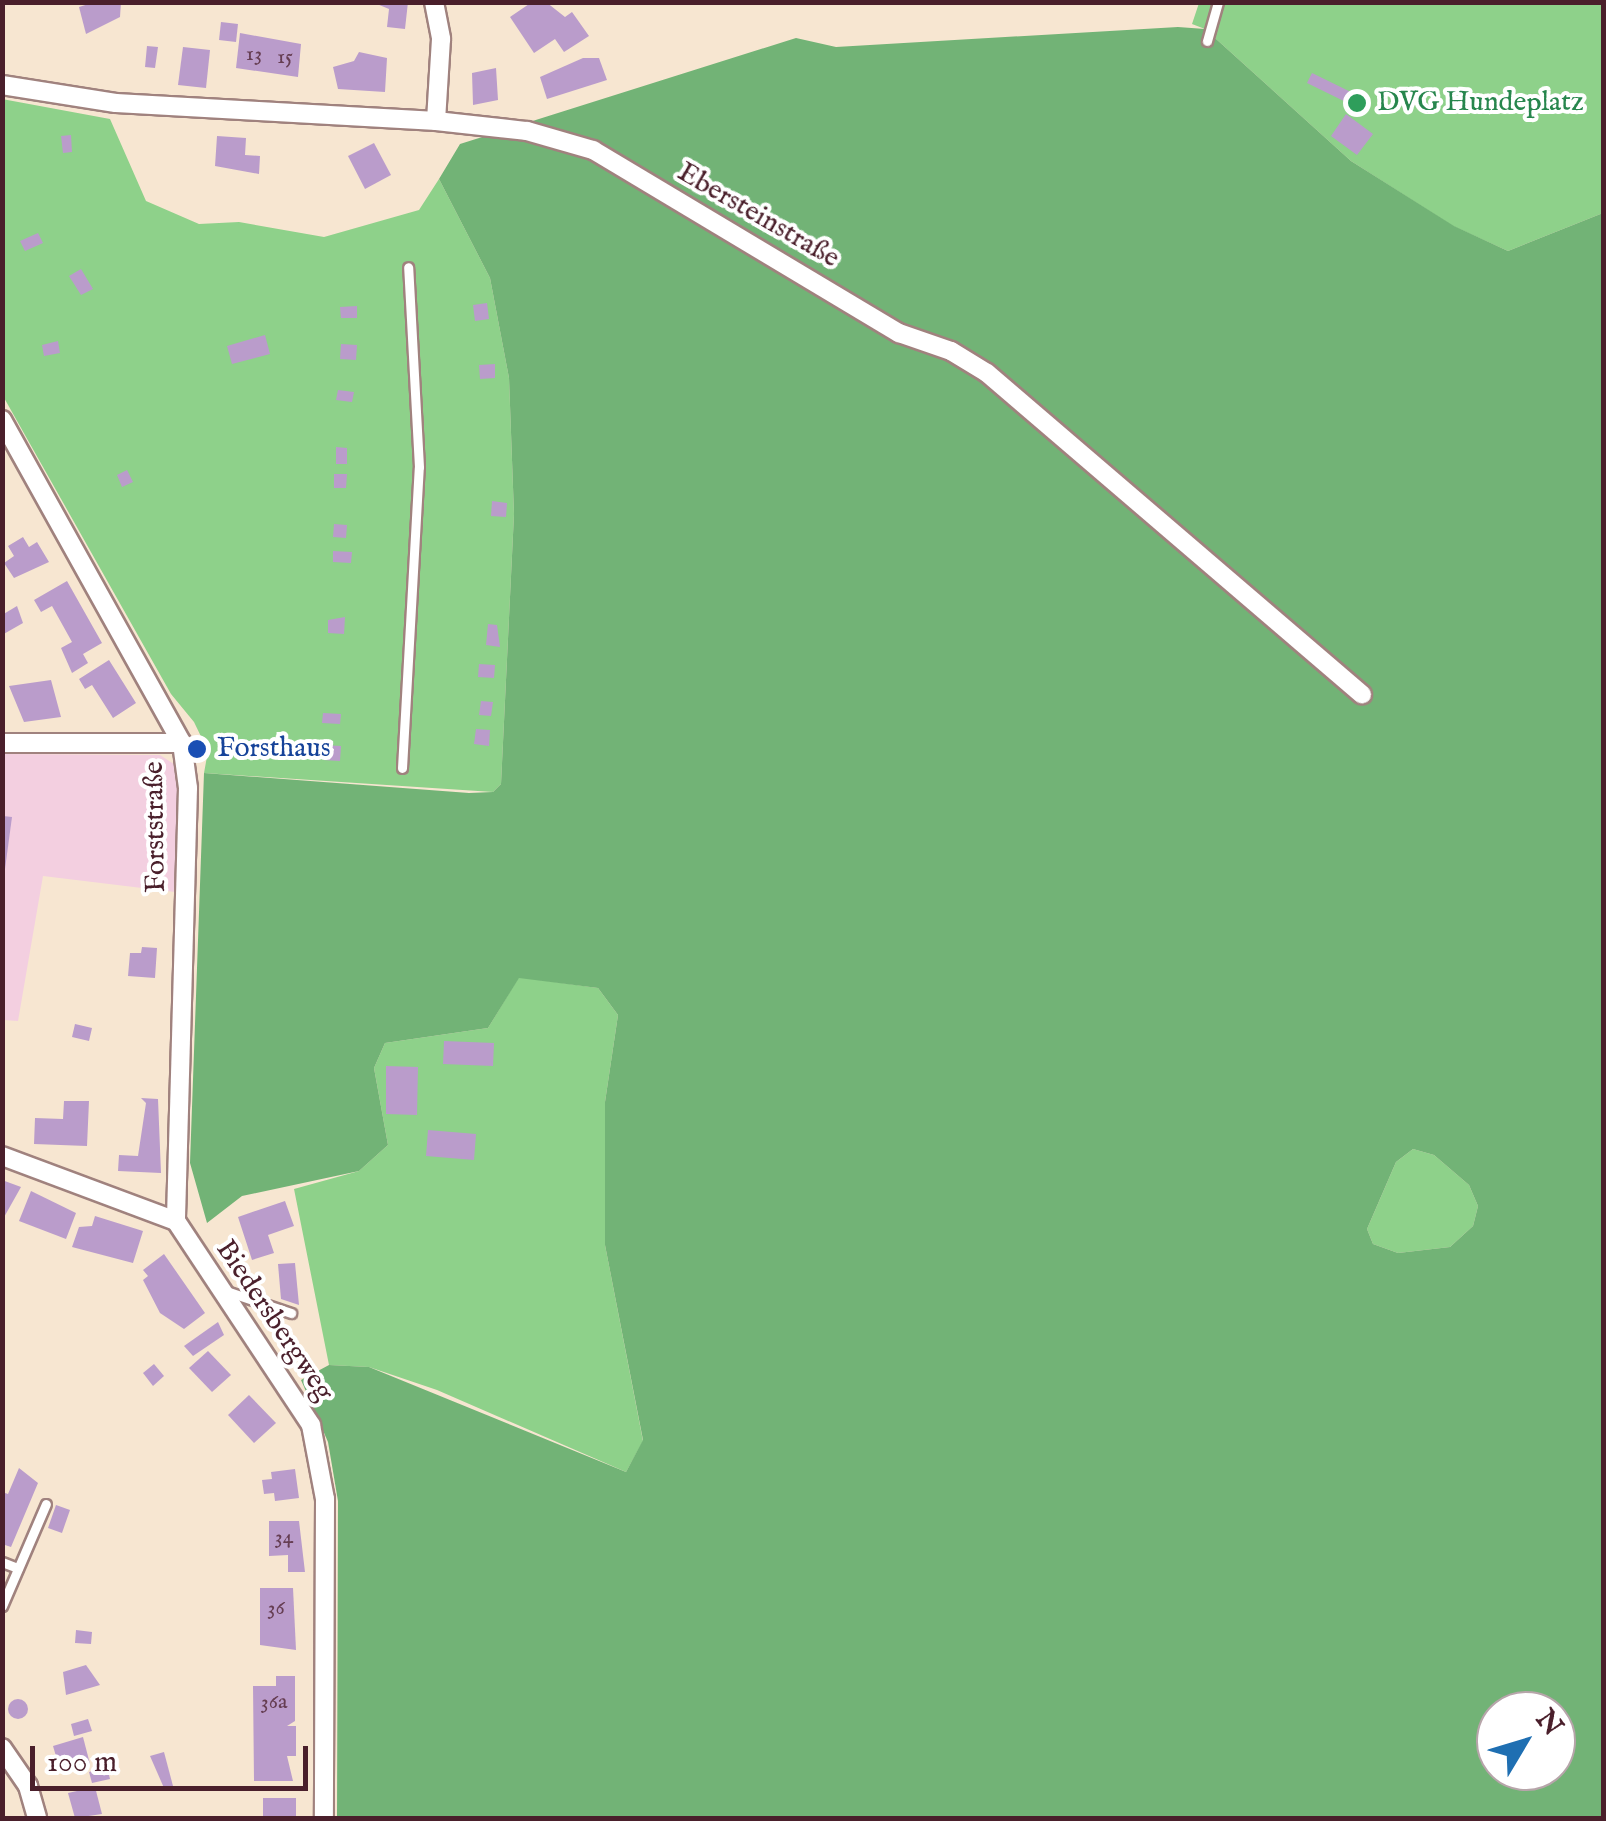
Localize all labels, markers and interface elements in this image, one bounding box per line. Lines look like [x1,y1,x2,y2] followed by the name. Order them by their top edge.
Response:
[246,42,262,68] house number: 13
[277,45,293,71] house number: 15
[1377,86,1584,120] place label: DVG Hundeplatz
[1346,92,1368,114] marker: DVG Hundeplatz
[671,156,845,276] street label: Ebersteinstraße
[217,732,331,766] place label: Forsthaus
[186,738,208,760] marker: Forsthaus
[138,761,174,893] street label: Forststraße
[208,1234,340,1408] street label: Biedersbergweg
[274,1525,294,1551] house number: 34
[267,1596,285,1622] house number: 36
[260,1690,288,1716] house number: 36a
[1476,1691,1576,1791] north arrow
[1527,1703,1570,1744] text: N
[35,1726,312,1788] scale bar
[47,1744,117,1782] text: 100 m

